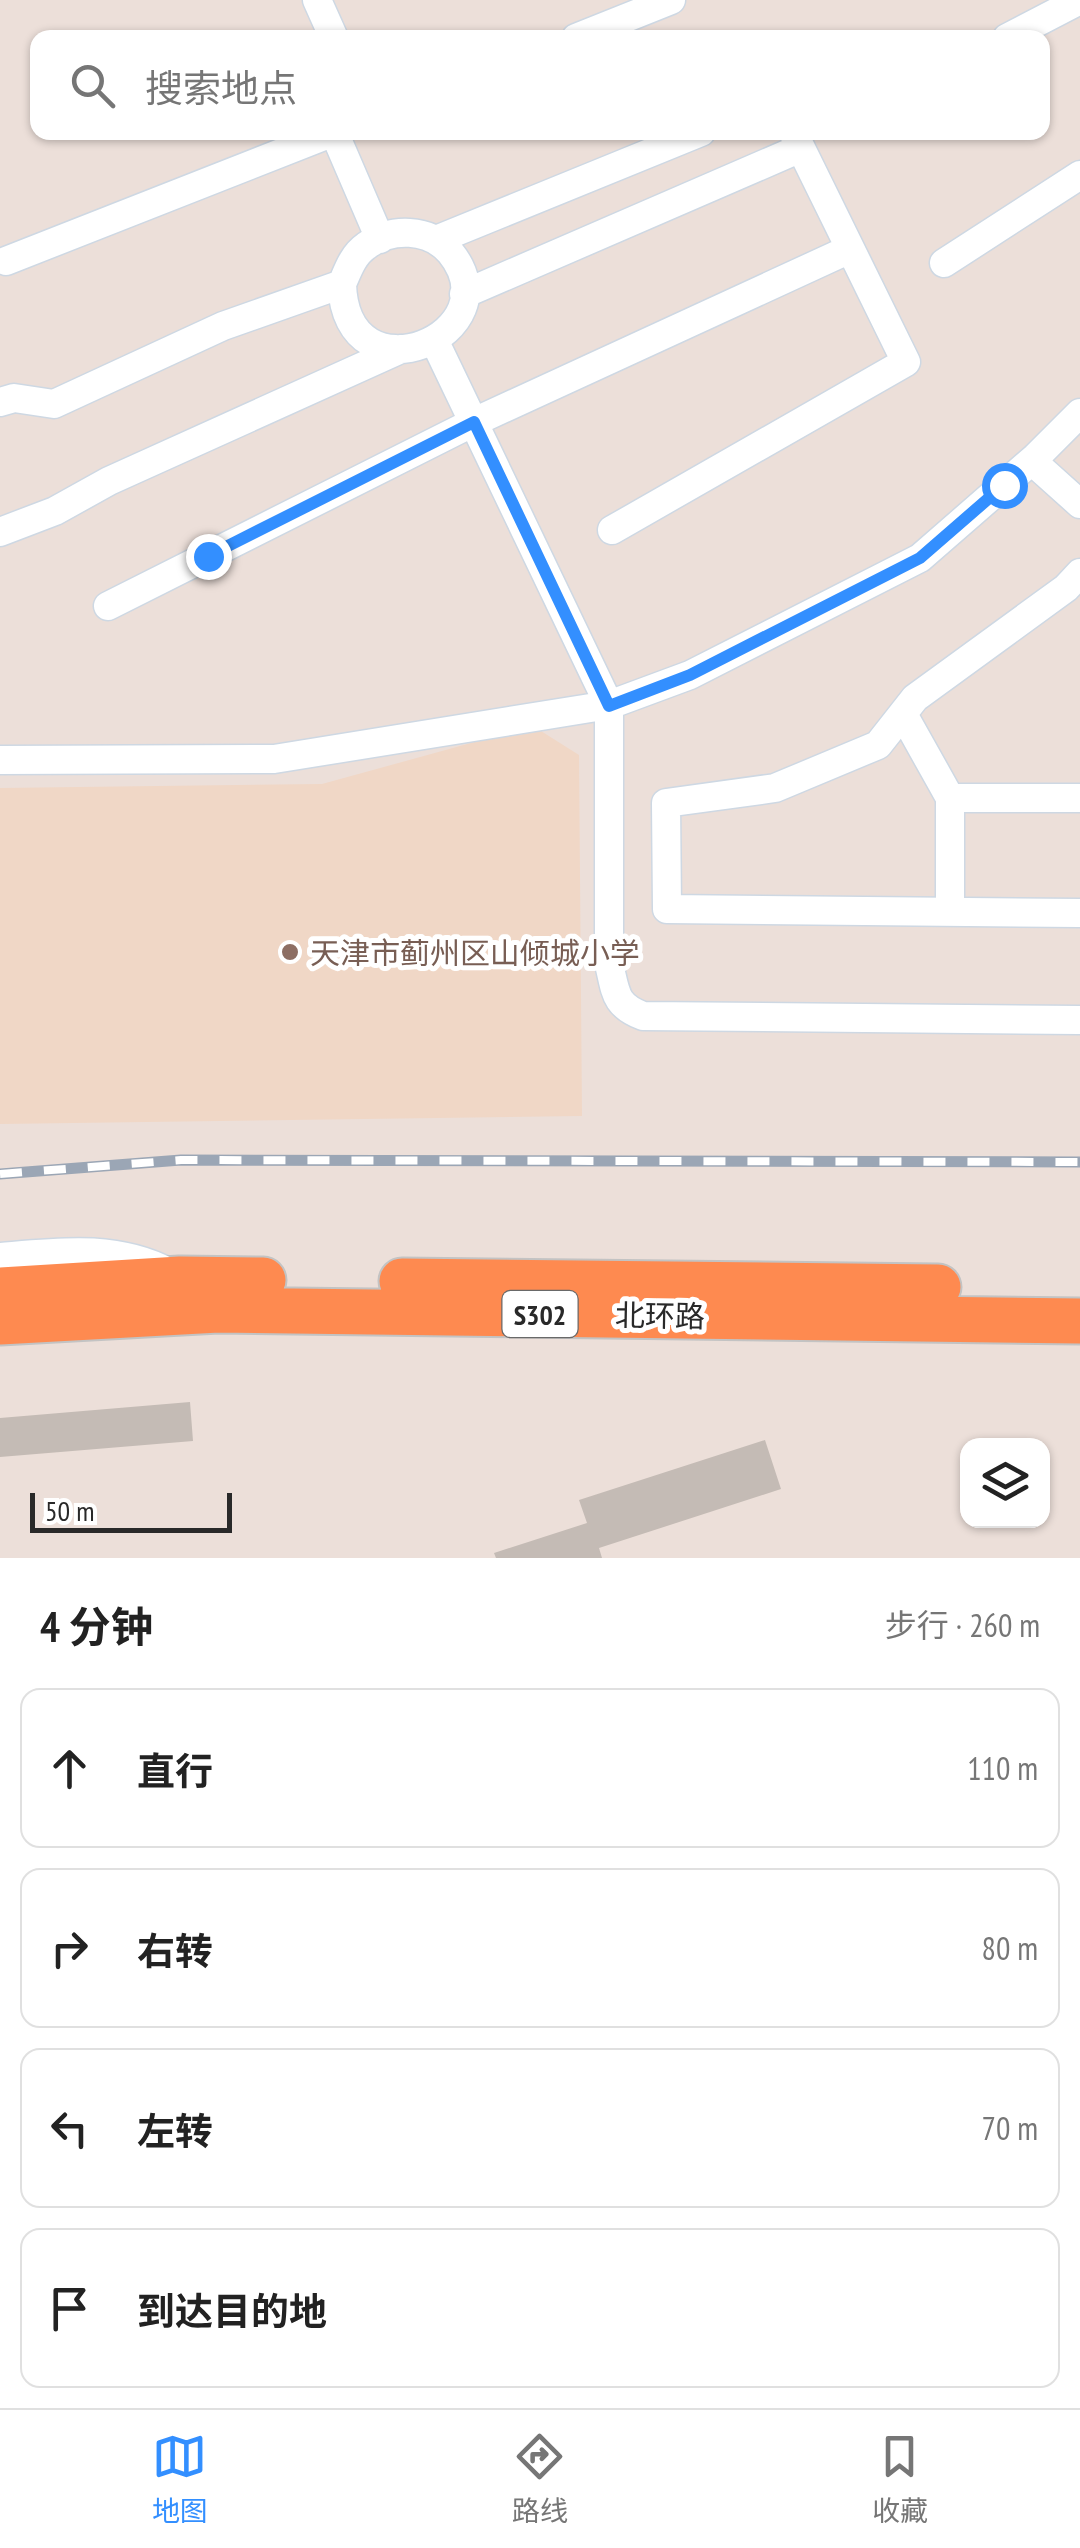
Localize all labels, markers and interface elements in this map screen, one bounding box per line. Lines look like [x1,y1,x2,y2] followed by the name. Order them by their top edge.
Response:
[30,30,1050,140] search box
[65,58,120,113] icon: search
[145,63,297,112] text: 搜索地点
[982,463,1028,509] route start
[186,534,232,580] route end
[310,933,640,972] place label: 天津市蓟州区山倾城小学
[279,941,301,963] marker: 天津市蓟州区山倾城小学
[502,1291,578,1337] road number: S302
[615,1295,705,1335] street label: 北环路
[960,1438,1050,1528] map controls
[960,1438,1050,1528] button: layers
[30,1488,232,1532] scale bar
[45,1492,94,1529] text: 50 m
[40,1599,153,1654] text: 4 分钟
[885,1604,1040,1646] text: 步行 · 260 m
[42,1741,97,1796] icon: ahead
[137,1746,213,1795] text: 直行
[967,1747,1038,1789] text: 110 m
[42,1921,97,1976] icon: right
[137,1926,213,1975] text: 右转
[982,1927,1038,1969] text: 80 m
[42,2101,97,2156] icon: left
[137,2106,213,2155] text: 左转
[982,2107,1038,2149] text: 70 m
[42,2281,97,2336] icon: arrive
[137,2286,327,2335] text: 到达目的地
[152,2429,208,2529] tab: 地图
[512,2429,568,2529] tab: 路线
[872,2429,928,2529] tab: 收藏

